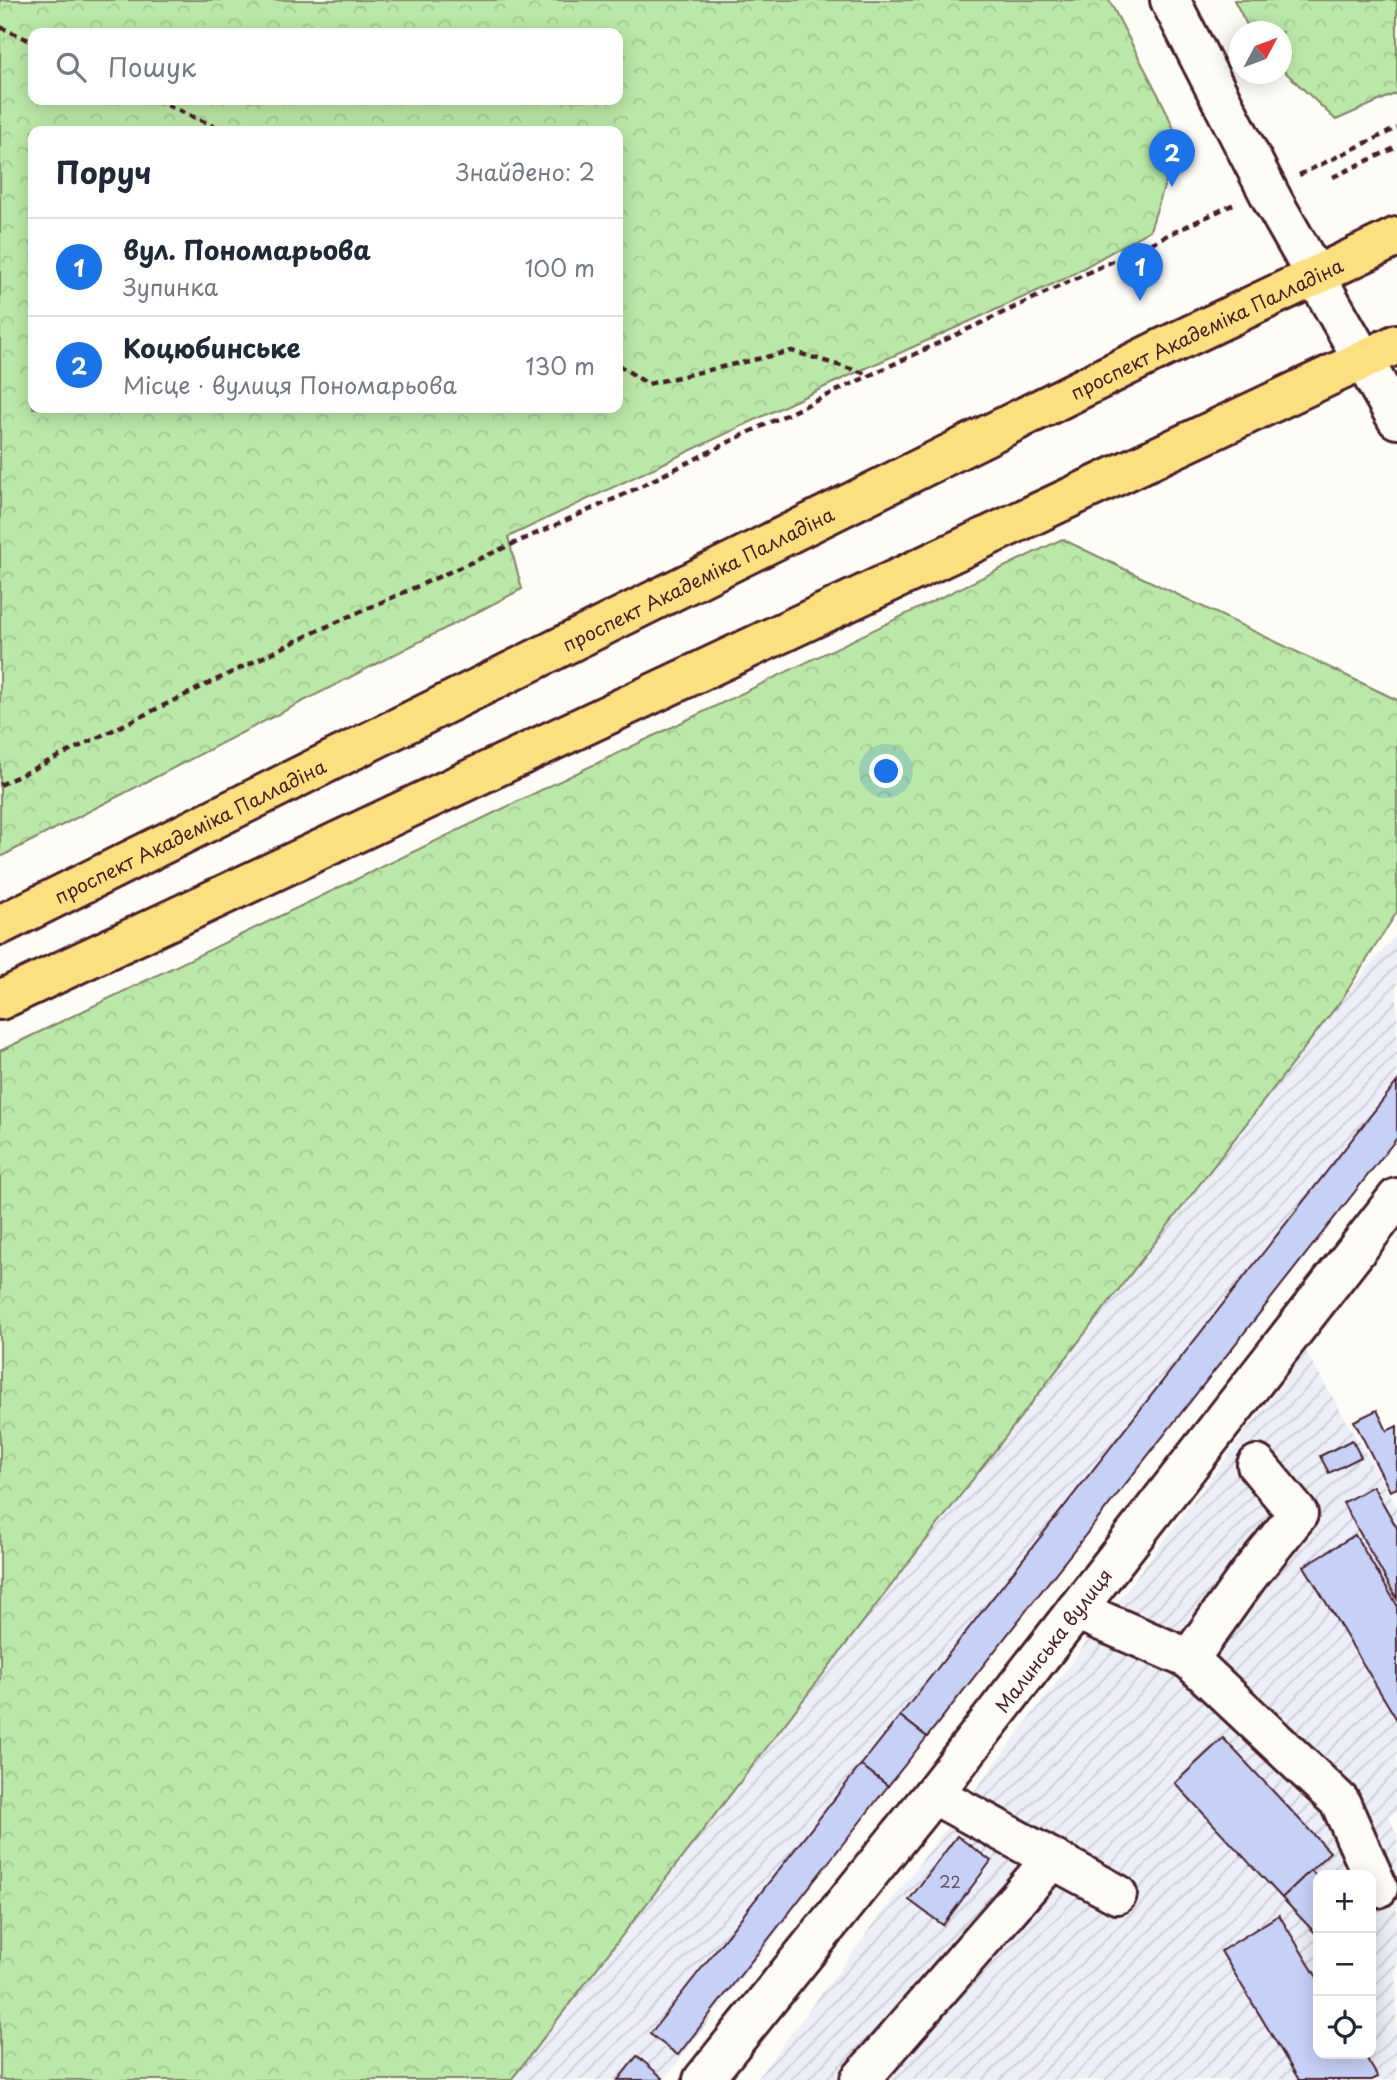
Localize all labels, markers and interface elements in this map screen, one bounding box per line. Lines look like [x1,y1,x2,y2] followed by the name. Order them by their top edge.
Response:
[1229,21,1292,84] north arrow
[28,28,623,105] search box
[108,47,196,86] text: Пошук
[52,48,90,86] icon: search
[1149,129,1195,187] pin: 2
[56,149,151,194] text: Поруч
[456,154,595,189] text: Знайдено: 2
[123,230,371,269] text: вул. Пономарьова
[1117,243,1163,301] pin: 1
[74,250,85,285] text: 1
[525,250,595,285] text: 100 m
[1065,251,1348,406] street label: проспект Академіка Палладіна
[123,269,218,304] text: Зупинка
[123,328,301,367] text: Коцюбинське
[71,348,87,383] text: 2
[525,348,595,383] text: 130 m
[123,367,457,402] text: Місце · вулиця Пономарьова
[557,500,839,658] street label: проспект Академіка Палладіна
[49,752,331,910] street label: проспект Академіка Палладіна
[869,754,903,788] your location
[988,1562,1118,1718] street label: Малинська вулиця
[939,1869,961,1893] house number: 22
[1313,1870,1376,2059] map controls
[1313,1870,1376,1933] button: +
[1313,1933,1376,1996] button: −
[1313,1996,1376,2059] button: locate

